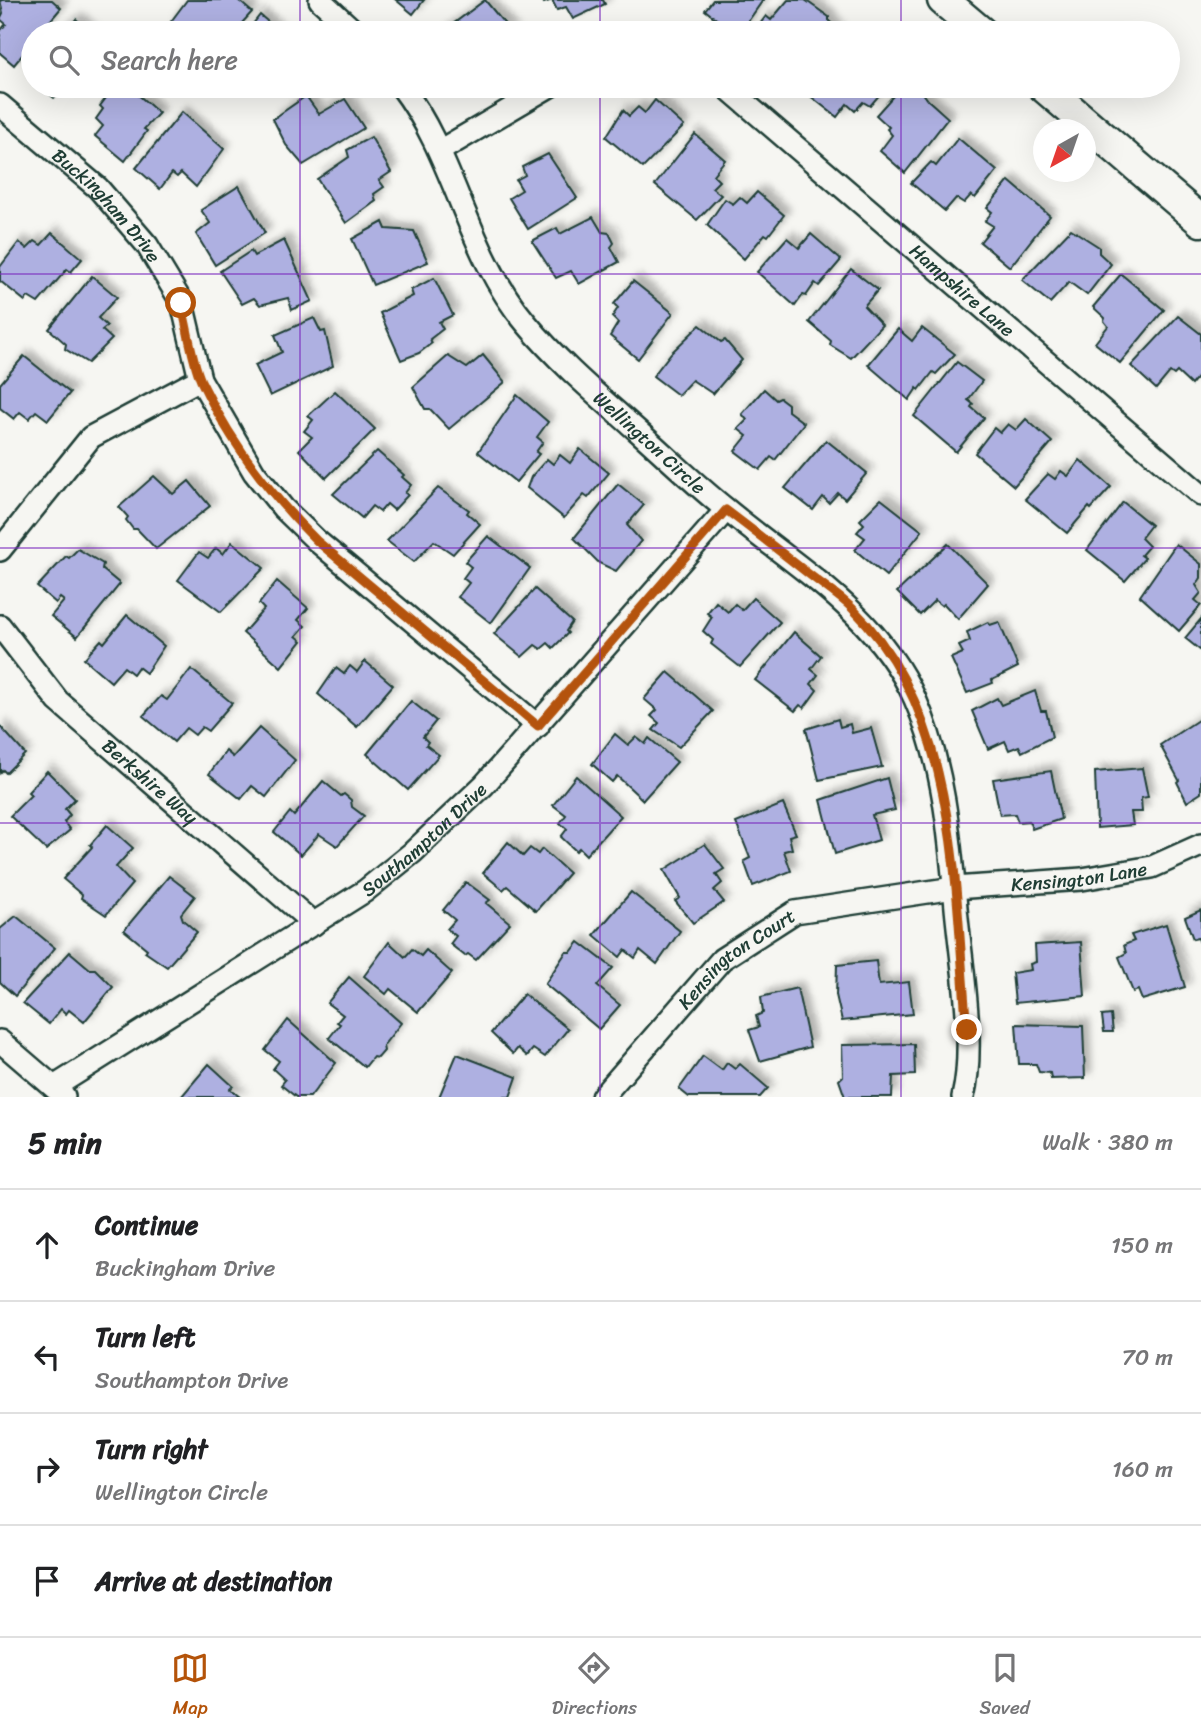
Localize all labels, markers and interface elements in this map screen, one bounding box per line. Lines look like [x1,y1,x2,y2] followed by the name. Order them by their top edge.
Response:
[21,21,1180,98] search box
[101,37,238,83] text: Search here
[45,41,83,79] icon: search
[1033,119,1096,182] north arrow
[44,140,170,269] street label: Buckingham Drive
[902,235,1023,346] street label: Hampshire Lane
[165,287,196,318] route start
[585,383,714,503] street label: Wellington Circle
[94,730,206,833] street label: Berkshire Way
[354,774,495,905] street label: Southampton Drive
[1010,852,1150,901] street label: Kensington Lane
[669,900,802,1017] street label: Kensington Court
[951,1014,982,1045] route end
[28,1116,102,1170] text: 5 min
[1042,1122,1173,1163] text: Walk · 380 m
[95,1202,198,1248] text: Continue
[1111,1225,1173,1266] text: 150 m
[28,1226,66,1264] icon: ahead
[95,1248,275,1289] text: Buckingham Drive
[95,1314,195,1360] text: Turn left
[1122,1337,1173,1378] text: 70 m
[28,1338,66,1376] icon: left
[95,1360,288,1401] text: Southampton Drive
[95,1426,208,1472] text: Turn right
[1112,1449,1173,1490] text: 160 m
[28,1450,66,1488] icon: right
[95,1472,268,1513] text: Wellington Circle
[95,1558,332,1604] text: Arrive at destination
[28,1562,66,1600] icon: arrive
[171,1649,209,1724] tab: Map
[552,1649,637,1724] tab: Directions
[980,1649,1030,1724] tab: Saved

